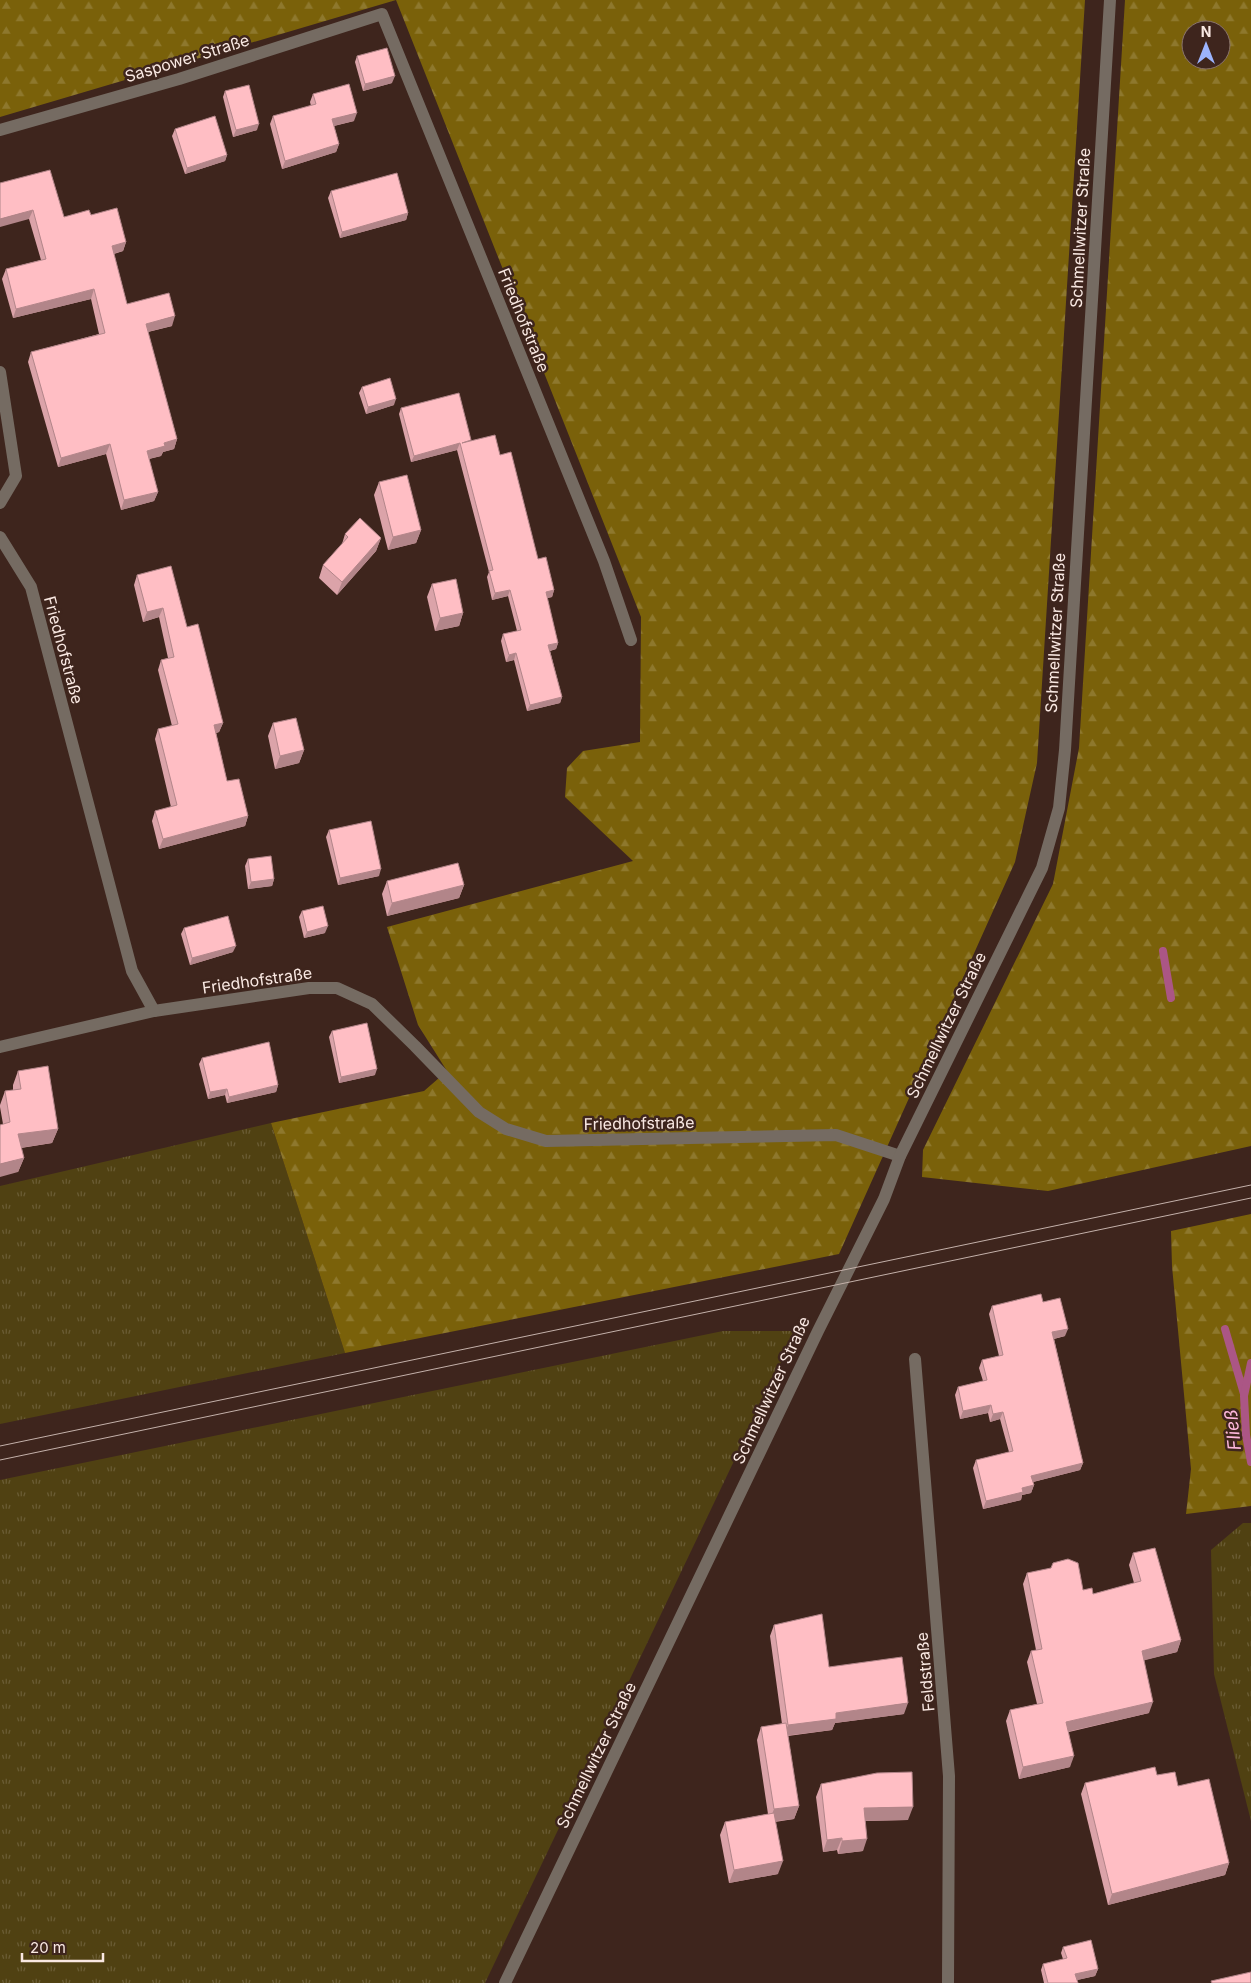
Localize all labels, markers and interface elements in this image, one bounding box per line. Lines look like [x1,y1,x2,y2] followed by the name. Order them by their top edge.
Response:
[1181,20,1231,70] north arrow
[1201,23,1211,40] text: N
[122,30,252,86] street label: Saspower Straße
[1066,147,1094,309] street label: Schmellwitzer Straße
[494,265,554,375] street label: Friedhofstraße
[1041,552,1069,714] street label: Schmellwitzer Straße
[40,594,88,706] street label: Friedhofstraße
[902,949,990,1101] street label: Schmellwitzer Straße
[201,962,313,998] street label: Friedhofstraße
[583,1112,695,1134] street label: Friedhofstraße
[728,1313,814,1467] street label: Schmellwitzer Straße
[1220,1409,1245,1451] water label: Fließ
[912,1631,938,1713] street label: Feldstraße
[552,1679,640,1831] street label: Schmellwitzer Straße
[22,1930,104,1962] scale bar
[30,1938,66,1957] text: 20 m

